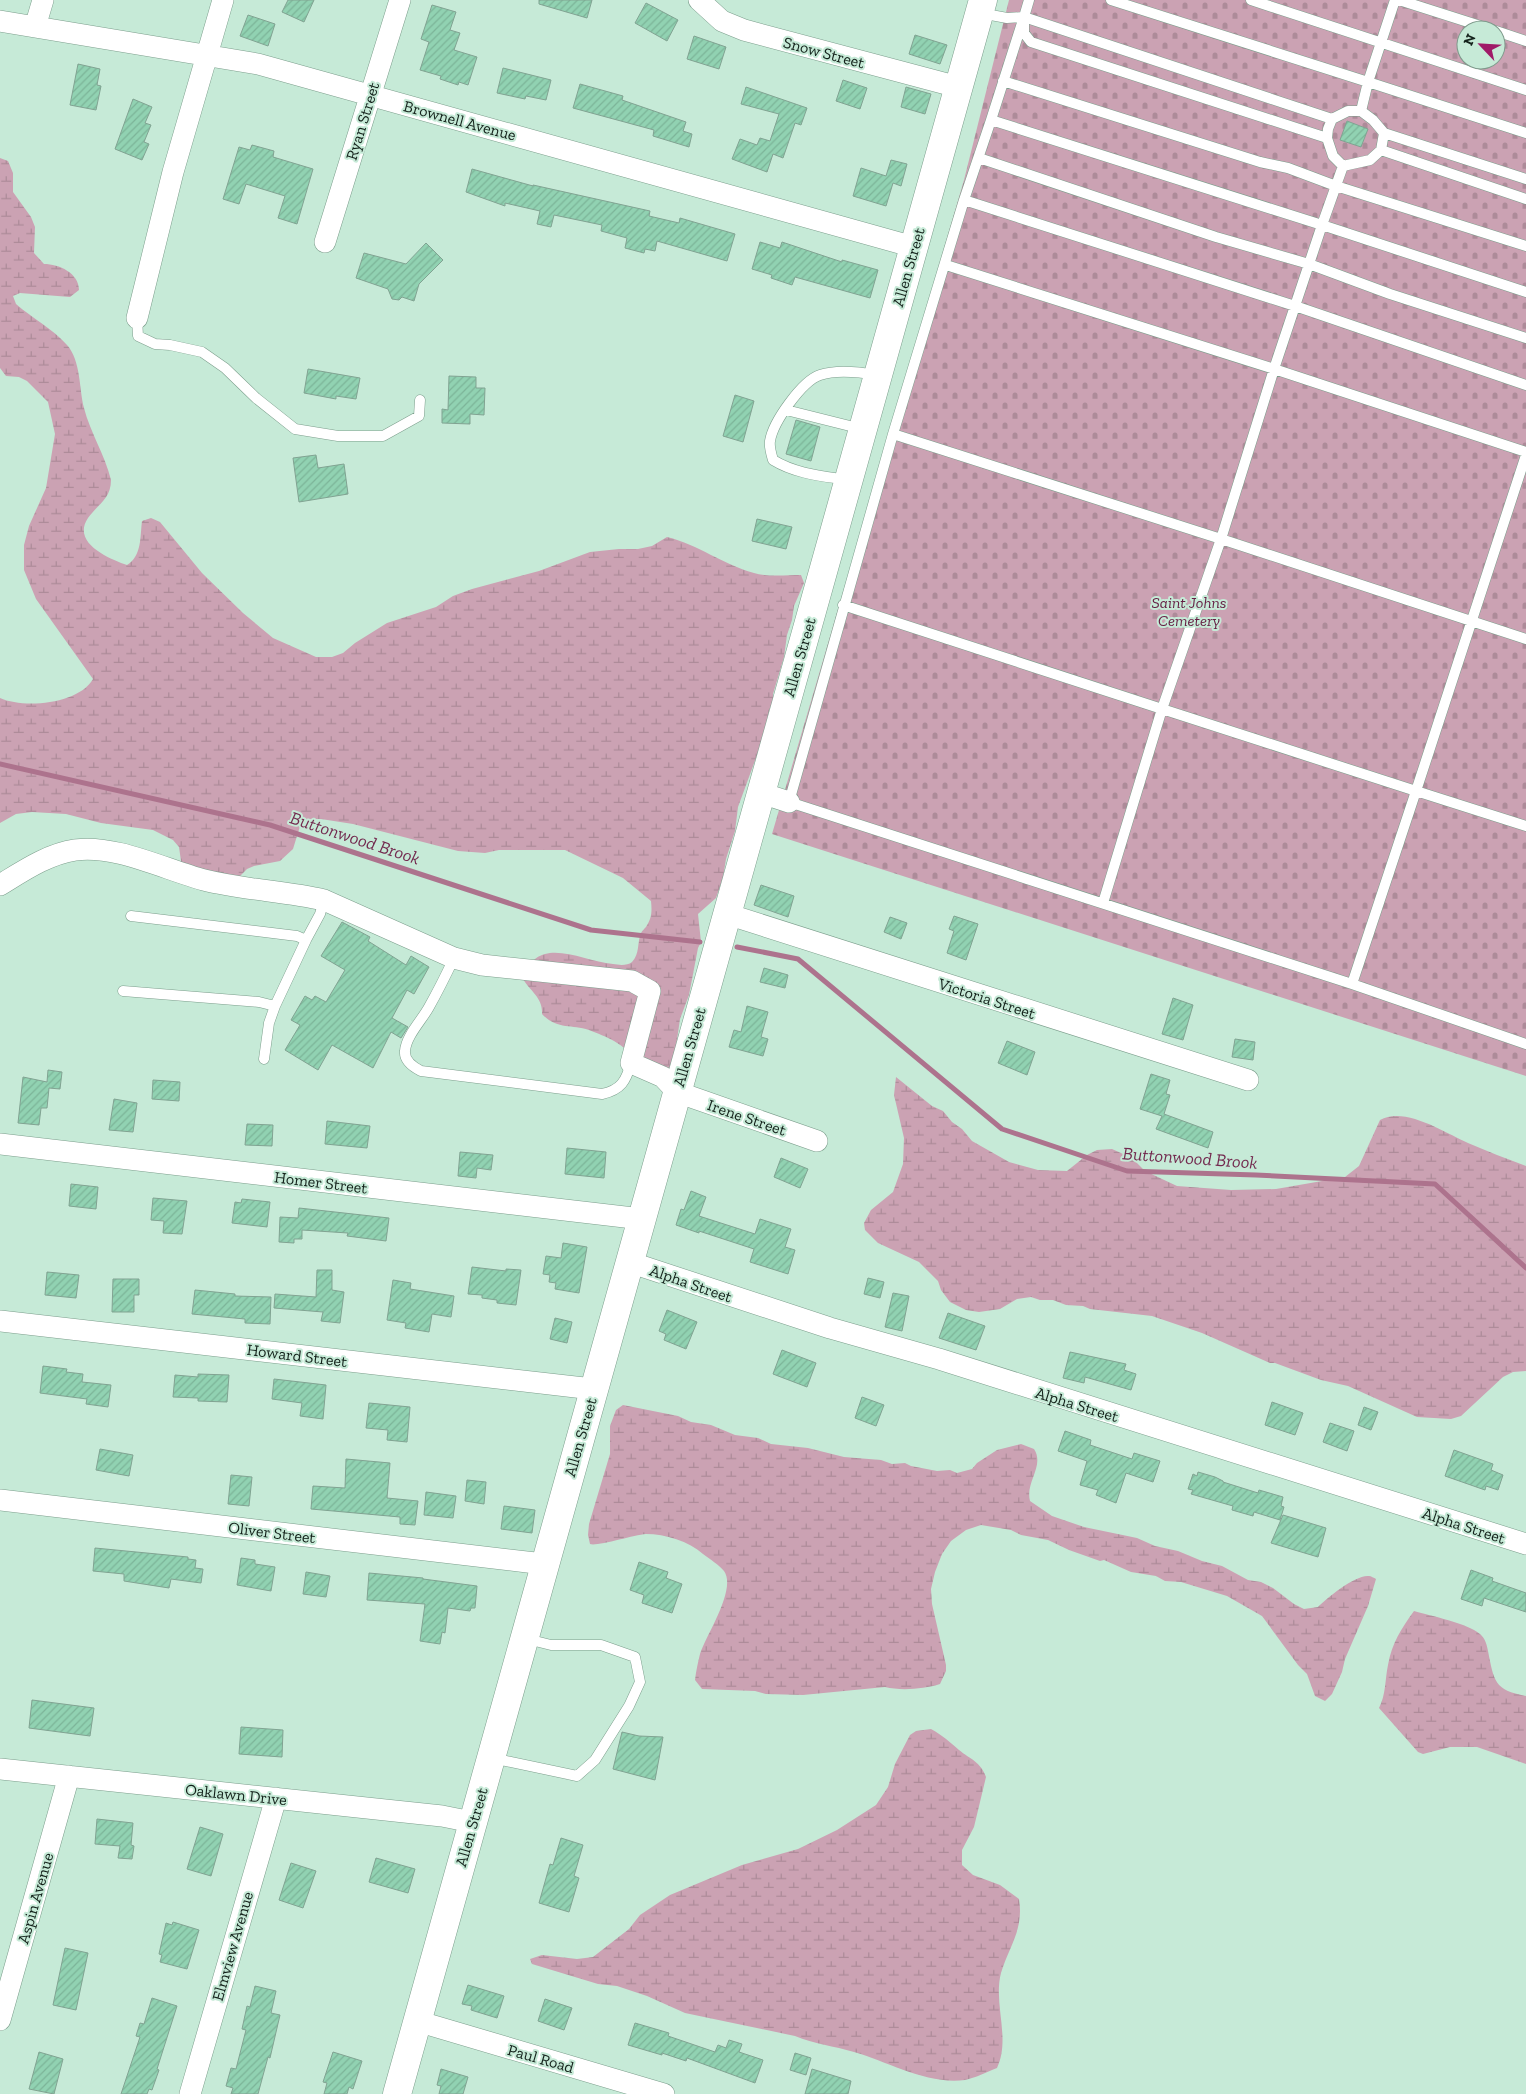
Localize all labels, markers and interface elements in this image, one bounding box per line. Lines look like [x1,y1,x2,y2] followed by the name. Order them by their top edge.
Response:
[1456,20,1506,70] north arrow
[1460,31,1480,48] text: N
[781,33,867,72] street label: Snow Street
[342,80,383,162] street label: Ryan Street
[402,96,518,145] street label: Brownell Avenue
[888,225,929,309] street label: Allen Street
[1151,593,1227,630] park label: Saint Johns Cemetery
[779,615,820,699] street label: Allen Street
[287,807,423,869] water label: Buttonwood Brook
[935,974,1038,1023] street label: Victoria Street
[669,1005,710,1089] street label: Allen Street
[705,1095,789,1140] street label: Irene Street
[1122,1142,1258,1174] water label: Buttonwood Brook
[273,1167,369,1198] street label: Homer Street
[647,1261,735,1306] street label: Alpha Street
[246,1340,348,1371] street label: Howard Street
[1033,1383,1121,1426] street label: Alpha Street
[560,1395,601,1479] street label: Allen Street
[1420,1503,1508,1548] street label: Alpha Street
[227,1518,317,1547] street label: Oliver Street
[184,1780,288,1809] street label: Oaklawn Drive
[451,1785,492,1869] street label: Allen Street
[13,1850,58,1946] street label: Aspin Avenue
[208,1889,257,2003] street label: Elmview Avenue
[506,2040,576,2077] street label: Paul Road

